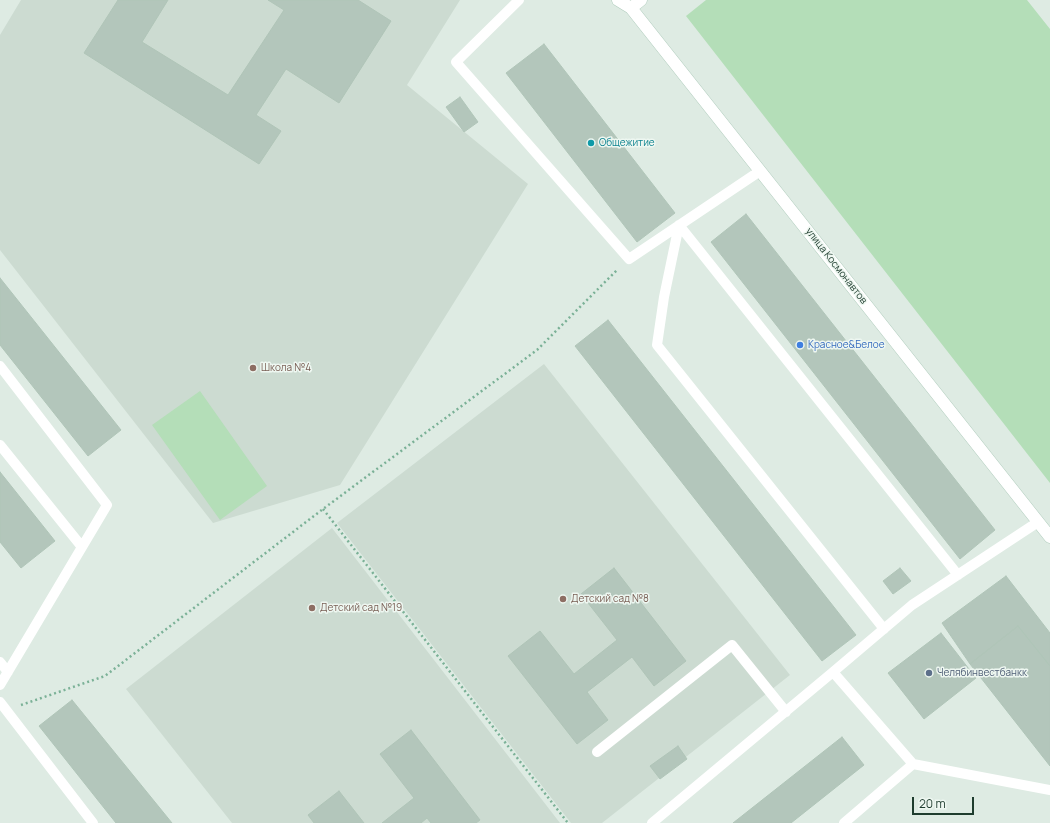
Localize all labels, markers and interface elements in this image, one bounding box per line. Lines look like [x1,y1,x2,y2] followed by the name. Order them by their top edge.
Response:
[599,137,655,149] place label: Общежитие
[586,138,596,148] marker: Общежитие
[803,226,869,306] street label: улица Космонавтов
[808,339,885,351] place label: Красное&Белое
[795,340,805,350] marker: Красное&Белое
[261,362,311,374] place label: Школа №4
[248,363,258,373] marker: Школа №4
[571,593,649,605] place label: Детский сад №8
[558,594,568,604] marker: Детский сад №8
[320,602,402,614] place label: Детский сад №19
[307,603,317,613] marker: Детский сад №19
[937,667,1027,679] place label: Челябинвестбанкк
[924,668,934,678] marker: Челябинвестбанкк
[914,789,976,815] scale bar
[919,795,946,812] text: 20 m

